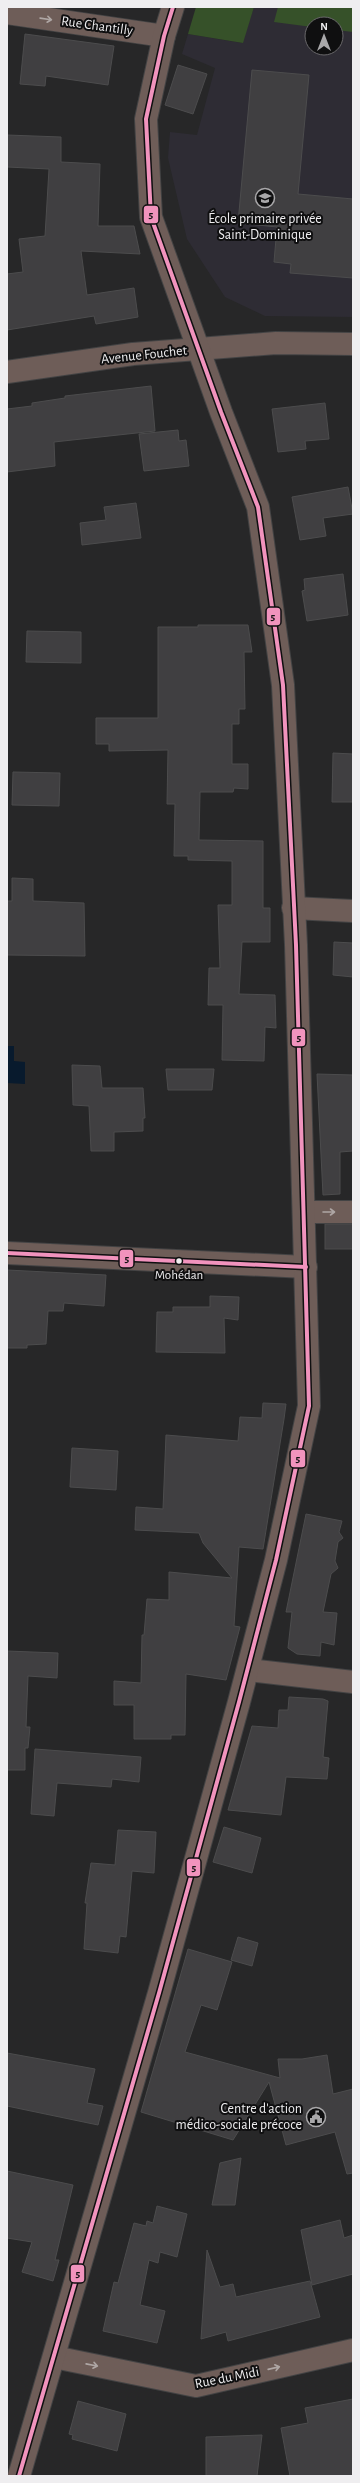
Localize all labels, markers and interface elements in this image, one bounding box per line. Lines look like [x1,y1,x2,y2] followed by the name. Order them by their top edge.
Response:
[60,14,134,38] street label: Rue Chantilly
[39,15,52,23] one-way arrow
[304,16,344,56] north arrow
[320,21,328,32] text: N
[254,187,276,209] school or university icon: École primaire privée Saint-Dominique
[143,205,159,224] line badge: 5
[149,209,154,220] text: 5
[208,209,322,242] place label: École primaire privée Saint-Dominique
[100,343,188,366] street label: Avenue Fouchet
[266,607,281,626] line badge: 5
[271,611,276,622] text: 5
[291,1028,306,1047] line badge: 5
[297,1032,302,1043] text: 5
[322,1208,335,1216] one-way arrow
[119,1249,134,1268] line badge: 5
[125,1253,130,1264] text: 5
[174,1256,184,1266] marker: Mohédan
[155,1269,203,1282] place label: Mohédan
[290,1449,306,1468] line badge: 5
[296,1453,301,1464] text: 5
[186,1858,201,1877] line badge: 5
[192,1862,197,1873] text: 5
[176,2102,302,2132] place label: Centre d'action médico-sociale précoce
[305,2106,327,2128] public building icon: Centre d'action médico-sociale précoce
[70,2264,85,2283] line badge: 5
[76,2268,81,2279] text: 5
[85,2361,98,2369] one-way arrow
[267,2364,280,2372] one-way arrow
[194,2365,260,2391] street label: Rue du Midi

